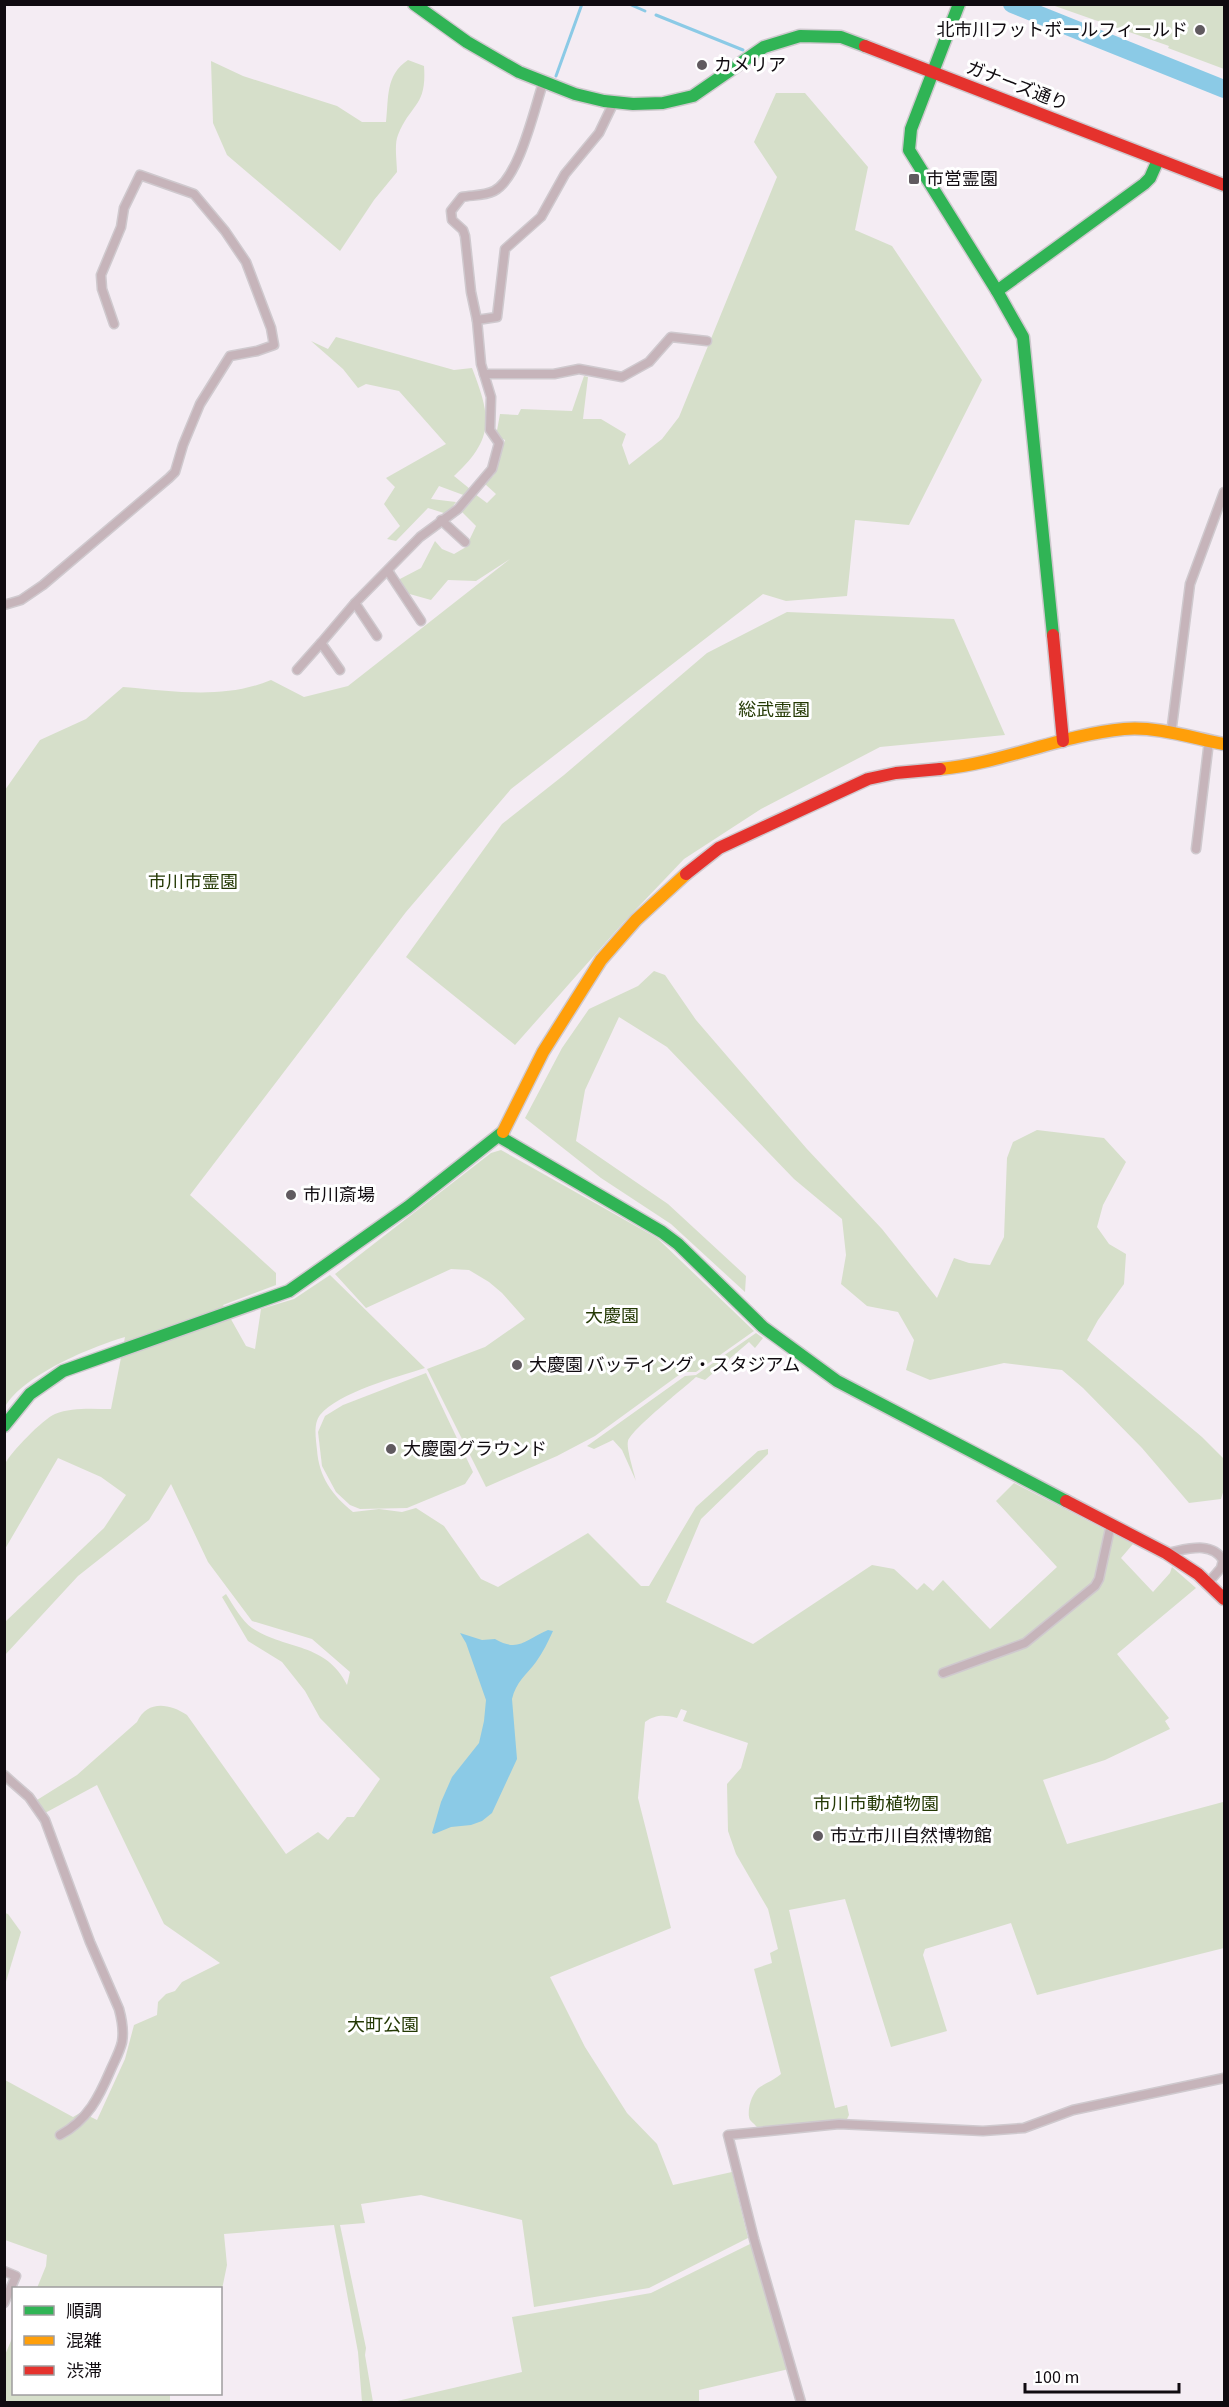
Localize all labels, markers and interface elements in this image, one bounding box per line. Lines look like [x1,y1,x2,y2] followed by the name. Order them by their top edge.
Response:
[936,18,1188,43] place label: 北市川フットボールフィールド
[1193,23,1207,37] marker: 北市川フットボールフィールド
[714,53,786,78] place label: カメリア
[963,55,1071,117] street label: ガナーズ通り
[695,58,709,72] marker: カメリア
[926,167,998,192] place label: 市営霊園
[907,172,921,186] marker: 市営霊園
[738,698,810,723] park label: 総武霊園
[148,870,238,895] park label: 市川市霊園
[303,1183,375,1208] place label: 市川斎場
[284,1188,298,1202] marker: 市川斎場
[585,1304,639,1329] park label: 大慶園
[529,1353,800,1378] place label: 大慶園 バッティング・スタジアム
[510,1358,524,1372] marker: 大慶園 バッティング・スタジアム
[403,1437,547,1462] place label: 大慶園グラウンド
[384,1442,398,1456] marker: 大慶園グラウンド
[813,1792,939,1817] park label: 市川市動植物園
[830,1824,992,1849] place label: 市立市川自然博物館
[811,1829,825,1843] marker: 市立市川自然博物館
[347,2013,419,2038] park label: 大町公園
[12,2287,222,2395] legend
[66,2299,102,2324] text: 順調
[66,2329,102,2354] text: 混雑
[1025,2356,1180,2394] scale bar
[66,2359,102,2384] text: 渋滞
[1034,2365,1079,2390] text: 100 m

